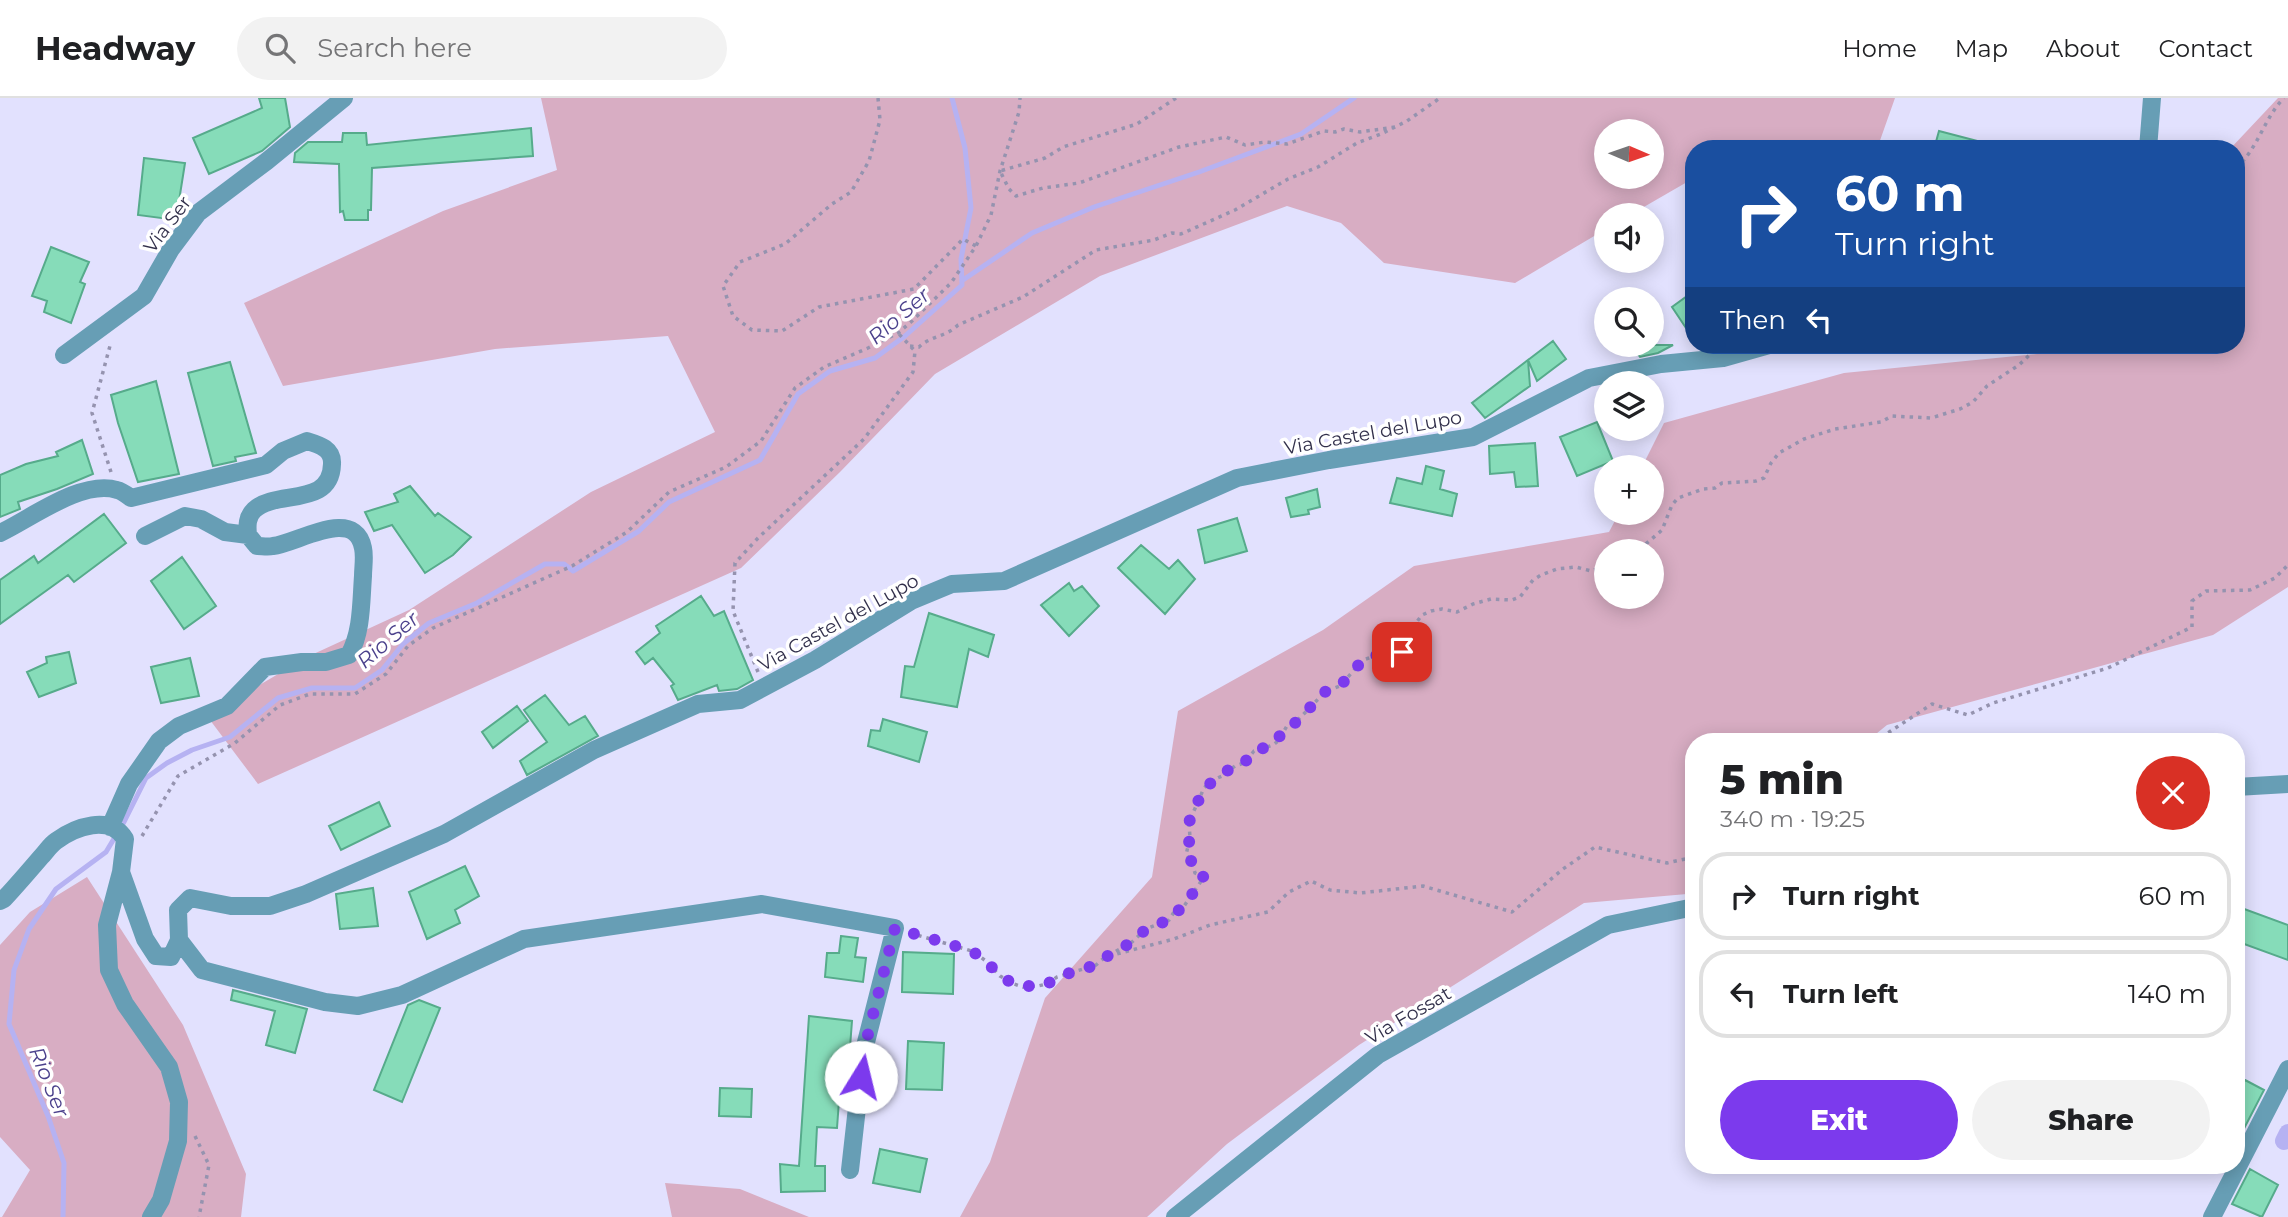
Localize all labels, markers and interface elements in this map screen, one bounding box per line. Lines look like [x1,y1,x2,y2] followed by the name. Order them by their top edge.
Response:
[237,17,727,80] search box
[35,28,195,68] text: Headway
[261,29,299,67] icon: search
[317,32,472,64] text: Search here
[1842,34,1917,63] text: Home
[1955,34,2008,63] text: Map
[2046,34,2120,63] text: About
[2158,34,2253,63] text: Contact
[1594,119,1664,189] north arrow
[1594,119,1664,609] map controls
[1835,164,1965,223] text: 60 m
[1720,168,1811,259] icon: right
[139,191,196,257] street label: Via Ser
[1594,203,1664,273] button: sound
[1835,224,1995,263] text: Turn right
[863,282,935,349] water label: Rio Ser
[1594,287,1664,357] button: search
[1800,301,1838,339] icon: left
[1720,304,1786,336] text: Then
[1594,371,1664,441] button: layers
[1282,406,1464,459] street label: Via Castel del Lupo
[1594,455,1664,525] button: +
[1594,539,1664,609] button: −
[754,569,923,676] street label: Via Castel del Lupo
[352,606,424,673] water label: Rio Ser
[1372,622,1432,682] pin
[1383,633,1421,671] icon: arrive
[1720,753,1844,805] text: 5 min
[2136,756,2210,830] button: close
[1720,805,1865,833] text: 340 m · 19:25
[1724,877,1762,915] icon: right
[1783,880,1919,912] text: Turn right
[2139,880,2206,912] text: 60 m
[1724,975,1762,1013] icon: left
[1783,978,1899,1010] text: Turn left
[2128,978,2206,1010] text: 140 m
[1361,982,1456,1049] street label: Via Fossat
[824,1040,898,1114] position arrow
[24,1043,75,1121] water label: Rio Ser
[1720,1080,1958,1160] button: Exit
[1972,1080,2210,1160] button: Share

